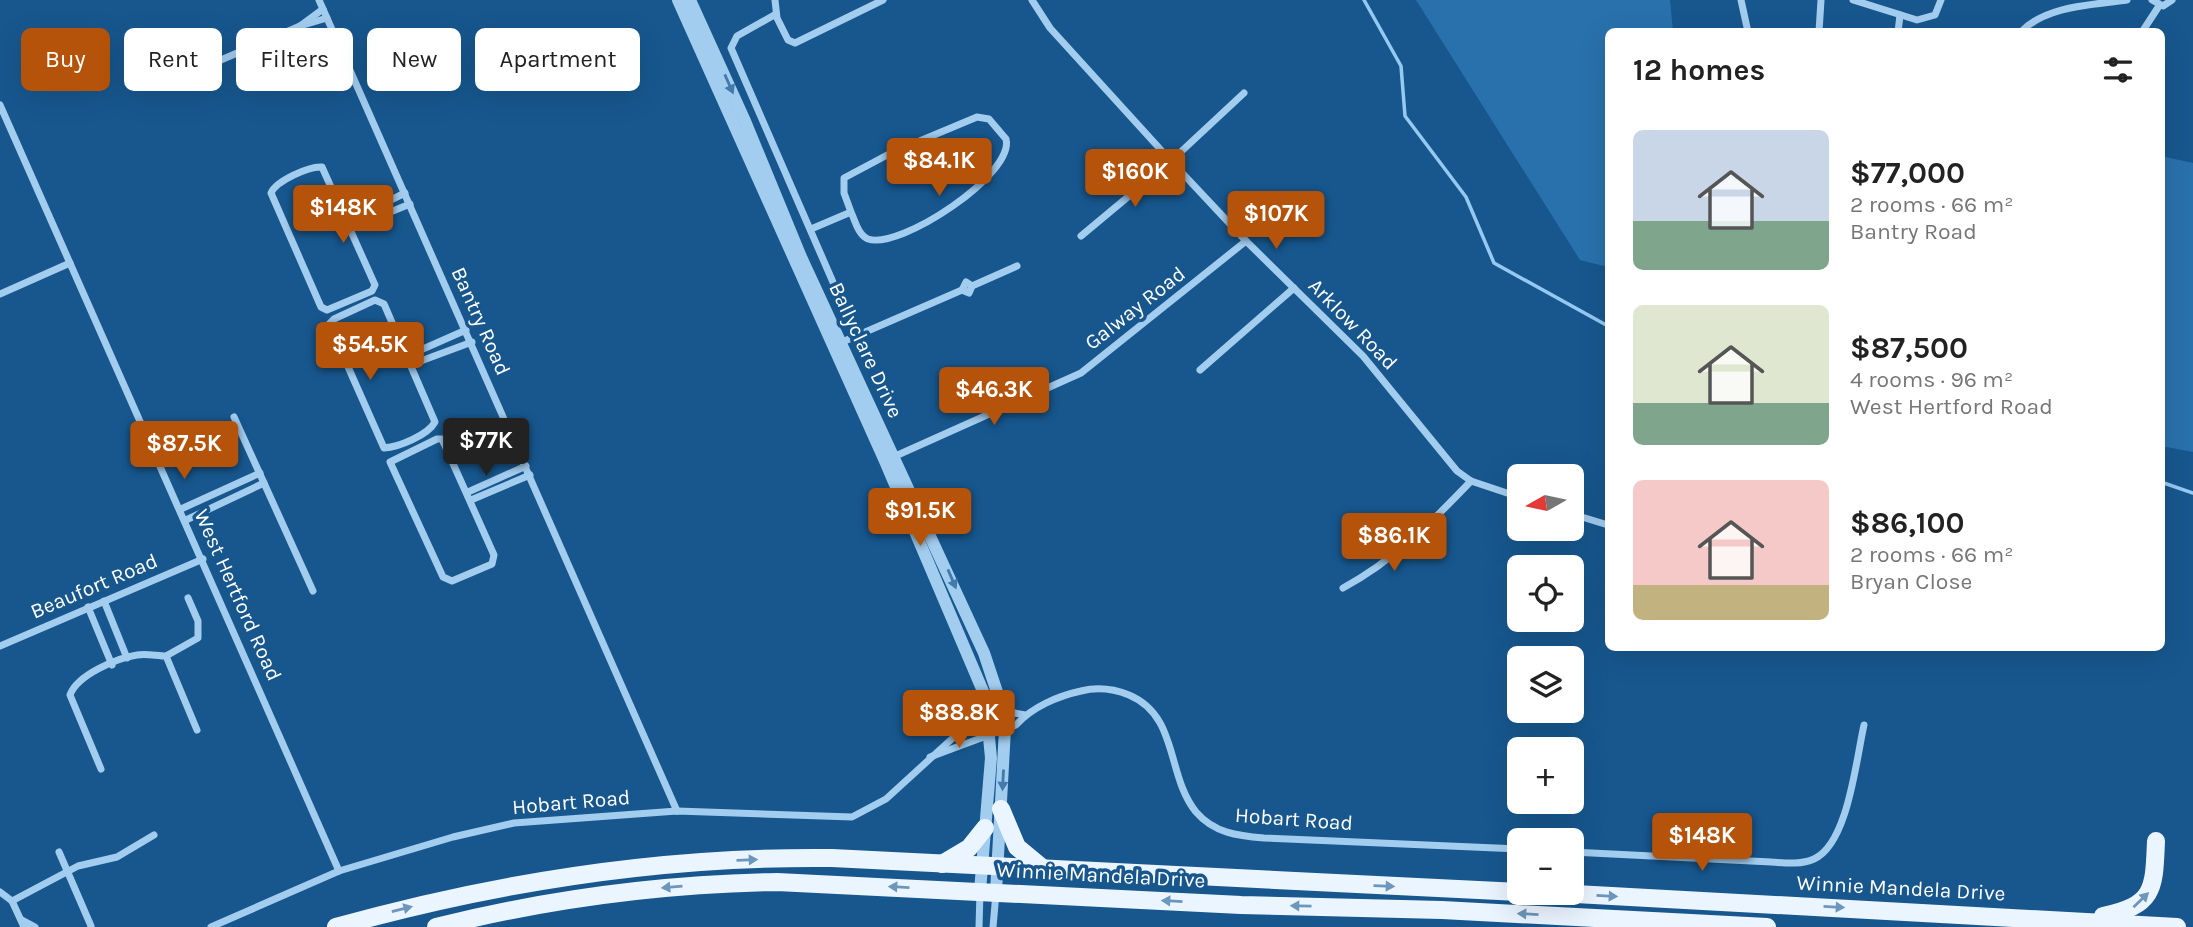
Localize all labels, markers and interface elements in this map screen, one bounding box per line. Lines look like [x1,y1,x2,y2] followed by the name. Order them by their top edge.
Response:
[21,28,110,91] chip: Buy
[124,28,222,91] chip: Rent
[236,28,353,91] chip: Filters
[367,28,461,91] chip: New
[475,28,640,91] chip: Apartment
[2099,51,2137,89] icon: filters
[1633,52,1765,88] text: 12 homes
[723,74,735,94] one-way arrow
[882,138,996,198] pin: $84.1K
[903,147,975,174] text: $84.1K
[1086,150,1184,209] pin: $160K
[1850,155,1965,191] text: $77,000
[1101,158,1169,185] text: $160K
[1689,158,1773,242] icon: home
[294,186,392,245] pin: $148K
[1227,191,1325,251] pin: $107K
[1850,191,2013,218] text: 2 rooms · 66 m²
[309,194,377,221] text: $148K
[1243,200,1309,227] text: $107K
[1850,218,1977,245] text: Bantry Road
[1080,261,1190,355] street label: Galway Road
[446,263,516,379] street label: Bantry Road
[1304,273,1402,375] street label: Arklow Road
[824,278,908,422] street label: Ballyclare Drive
[313,322,427,382] pin: $54.5K
[1850,330,1968,366] text: $87,500
[332,331,408,358] text: $54.5K
[1689,333,1773,417] icon: home
[1850,366,2013,393] text: 4 rooms · 96 m²
[937,368,1051,427] pin: $46.3K
[955,376,1033,403] text: $46.3K
[1850,393,2053,420] text: West Hertford Road
[445,419,527,478] pin: $77K
[127,421,241,481] pin: $87.5K
[459,427,513,454] text: $77K
[146,430,222,457] text: $87.5K
[1507,464,1584,541] north arrow
[1507,464,1584,905] map controls
[863,489,977,548] pin: $91.5K
[884,497,956,524] text: $91.5K
[1850,505,1965,541] text: $86,100
[189,506,287,684] street label: West Hertford Road
[1689,508,1773,592] icon: home
[1337,514,1451,573] pin: $86.1K
[1358,522,1430,549] text: $86.1K
[1850,541,2013,568] text: 2 rooms · 66 m²
[27,548,161,624] street label: Beaufort Road
[1507,555,1584,632] button: locate
[1850,568,1972,595] text: Bryan Close
[947,569,958,590] one-way arrow
[1507,646,1584,723] button: layers
[902,690,1016,750] pin: $88.8K
[919,699,999,726] text: $88.8K
[1507,737,1584,814] button: +
[997,769,1008,791] one-way arrow
[511,785,631,819] street label: Hobart Road
[1234,803,1354,835] street label: Hobart Road
[1653,814,1751,873] pin: $148K
[1668,822,1736,849] text: $148K
[1507,828,1584,905] button: −
[737,854,759,865] one-way arrow
[996,858,1206,892] street label: Winnie Mandela Drive
[1796,871,2006,905] street label: Winnie Mandela Drive
[1373,880,1395,891] one-way arrow
[887,881,909,892] one-way arrow
[660,882,682,893] one-way arrow
[1597,890,1619,901] one-way arrow
[2133,891,2150,908] one-way arrow
[1161,895,1183,906] one-way arrow
[1289,900,1311,912] one-way arrow
[1824,902,1846,913] one-way arrow
[391,903,413,914] one-way arrow
[1517,908,1539,919] one-way arrow

